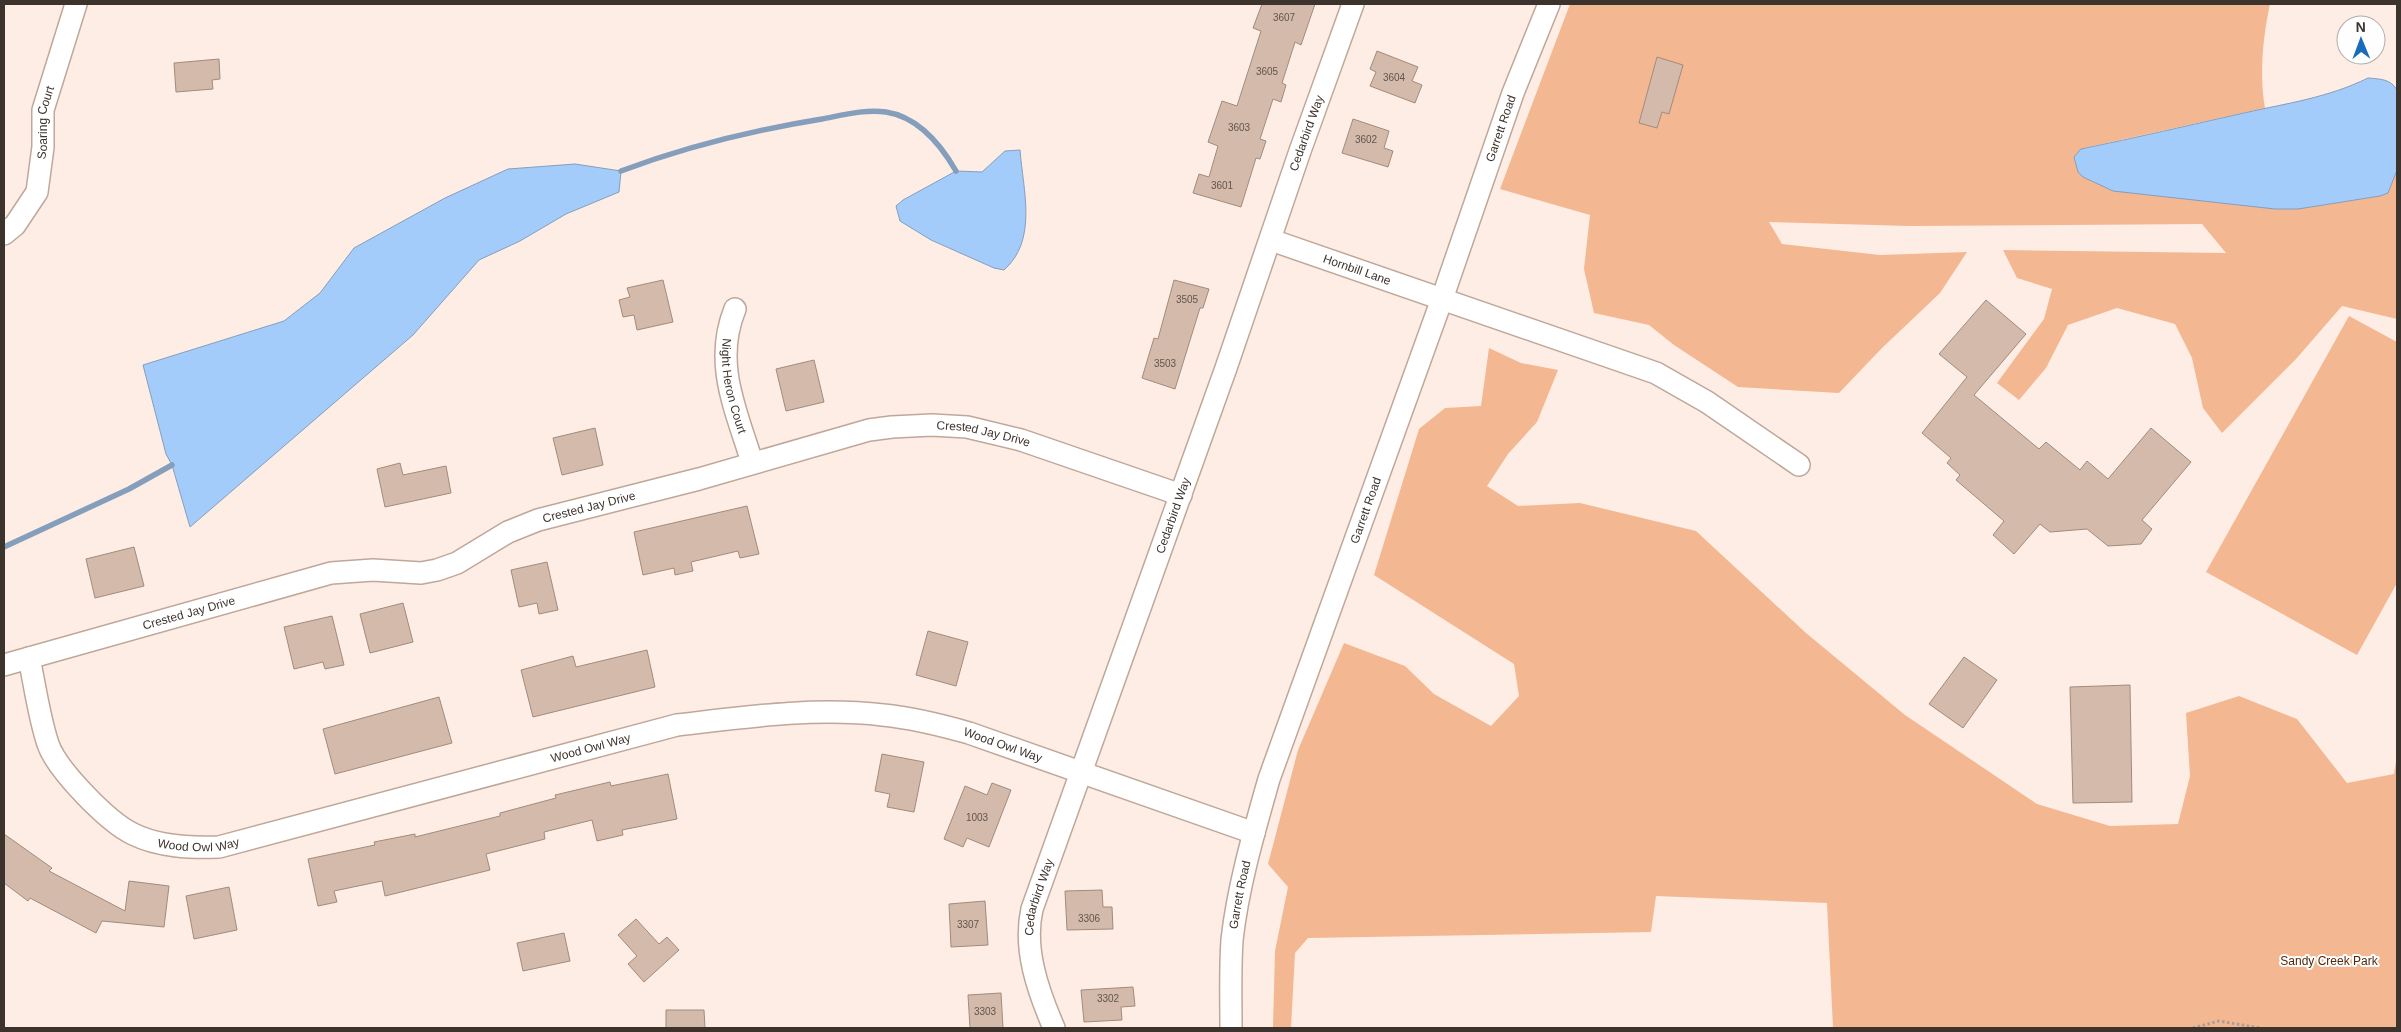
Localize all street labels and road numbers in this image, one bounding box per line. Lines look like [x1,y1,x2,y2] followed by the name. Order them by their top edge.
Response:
[34,84,57,160] street label: Soaring Court
[1287,93,1327,173] street label: Cedarbird Way
[1483,93,1519,164] street label: Garrett Road
[1321,252,1393,288] street label: Hornbill Lane
[719,338,749,436] street label: Night Heron Court
[936,418,1033,450] street label: Crested Jay Drive
[1347,475,1384,545] street label: Garrett Road
[1153,476,1193,555] street label: Cedarbird Way
[541,488,637,526] street label: Crested Jay Drive
[141,593,237,633] street label: Crested Jay Drive
[962,725,1044,765] street label: Wood Owl Way
[549,731,632,765] street label: Wood Owl Way
[157,835,241,855] street label: Wood Owl Way
[1022,857,1056,936] street label: Cedarbird Way
[1226,859,1254,930] street label: Garrett Road

